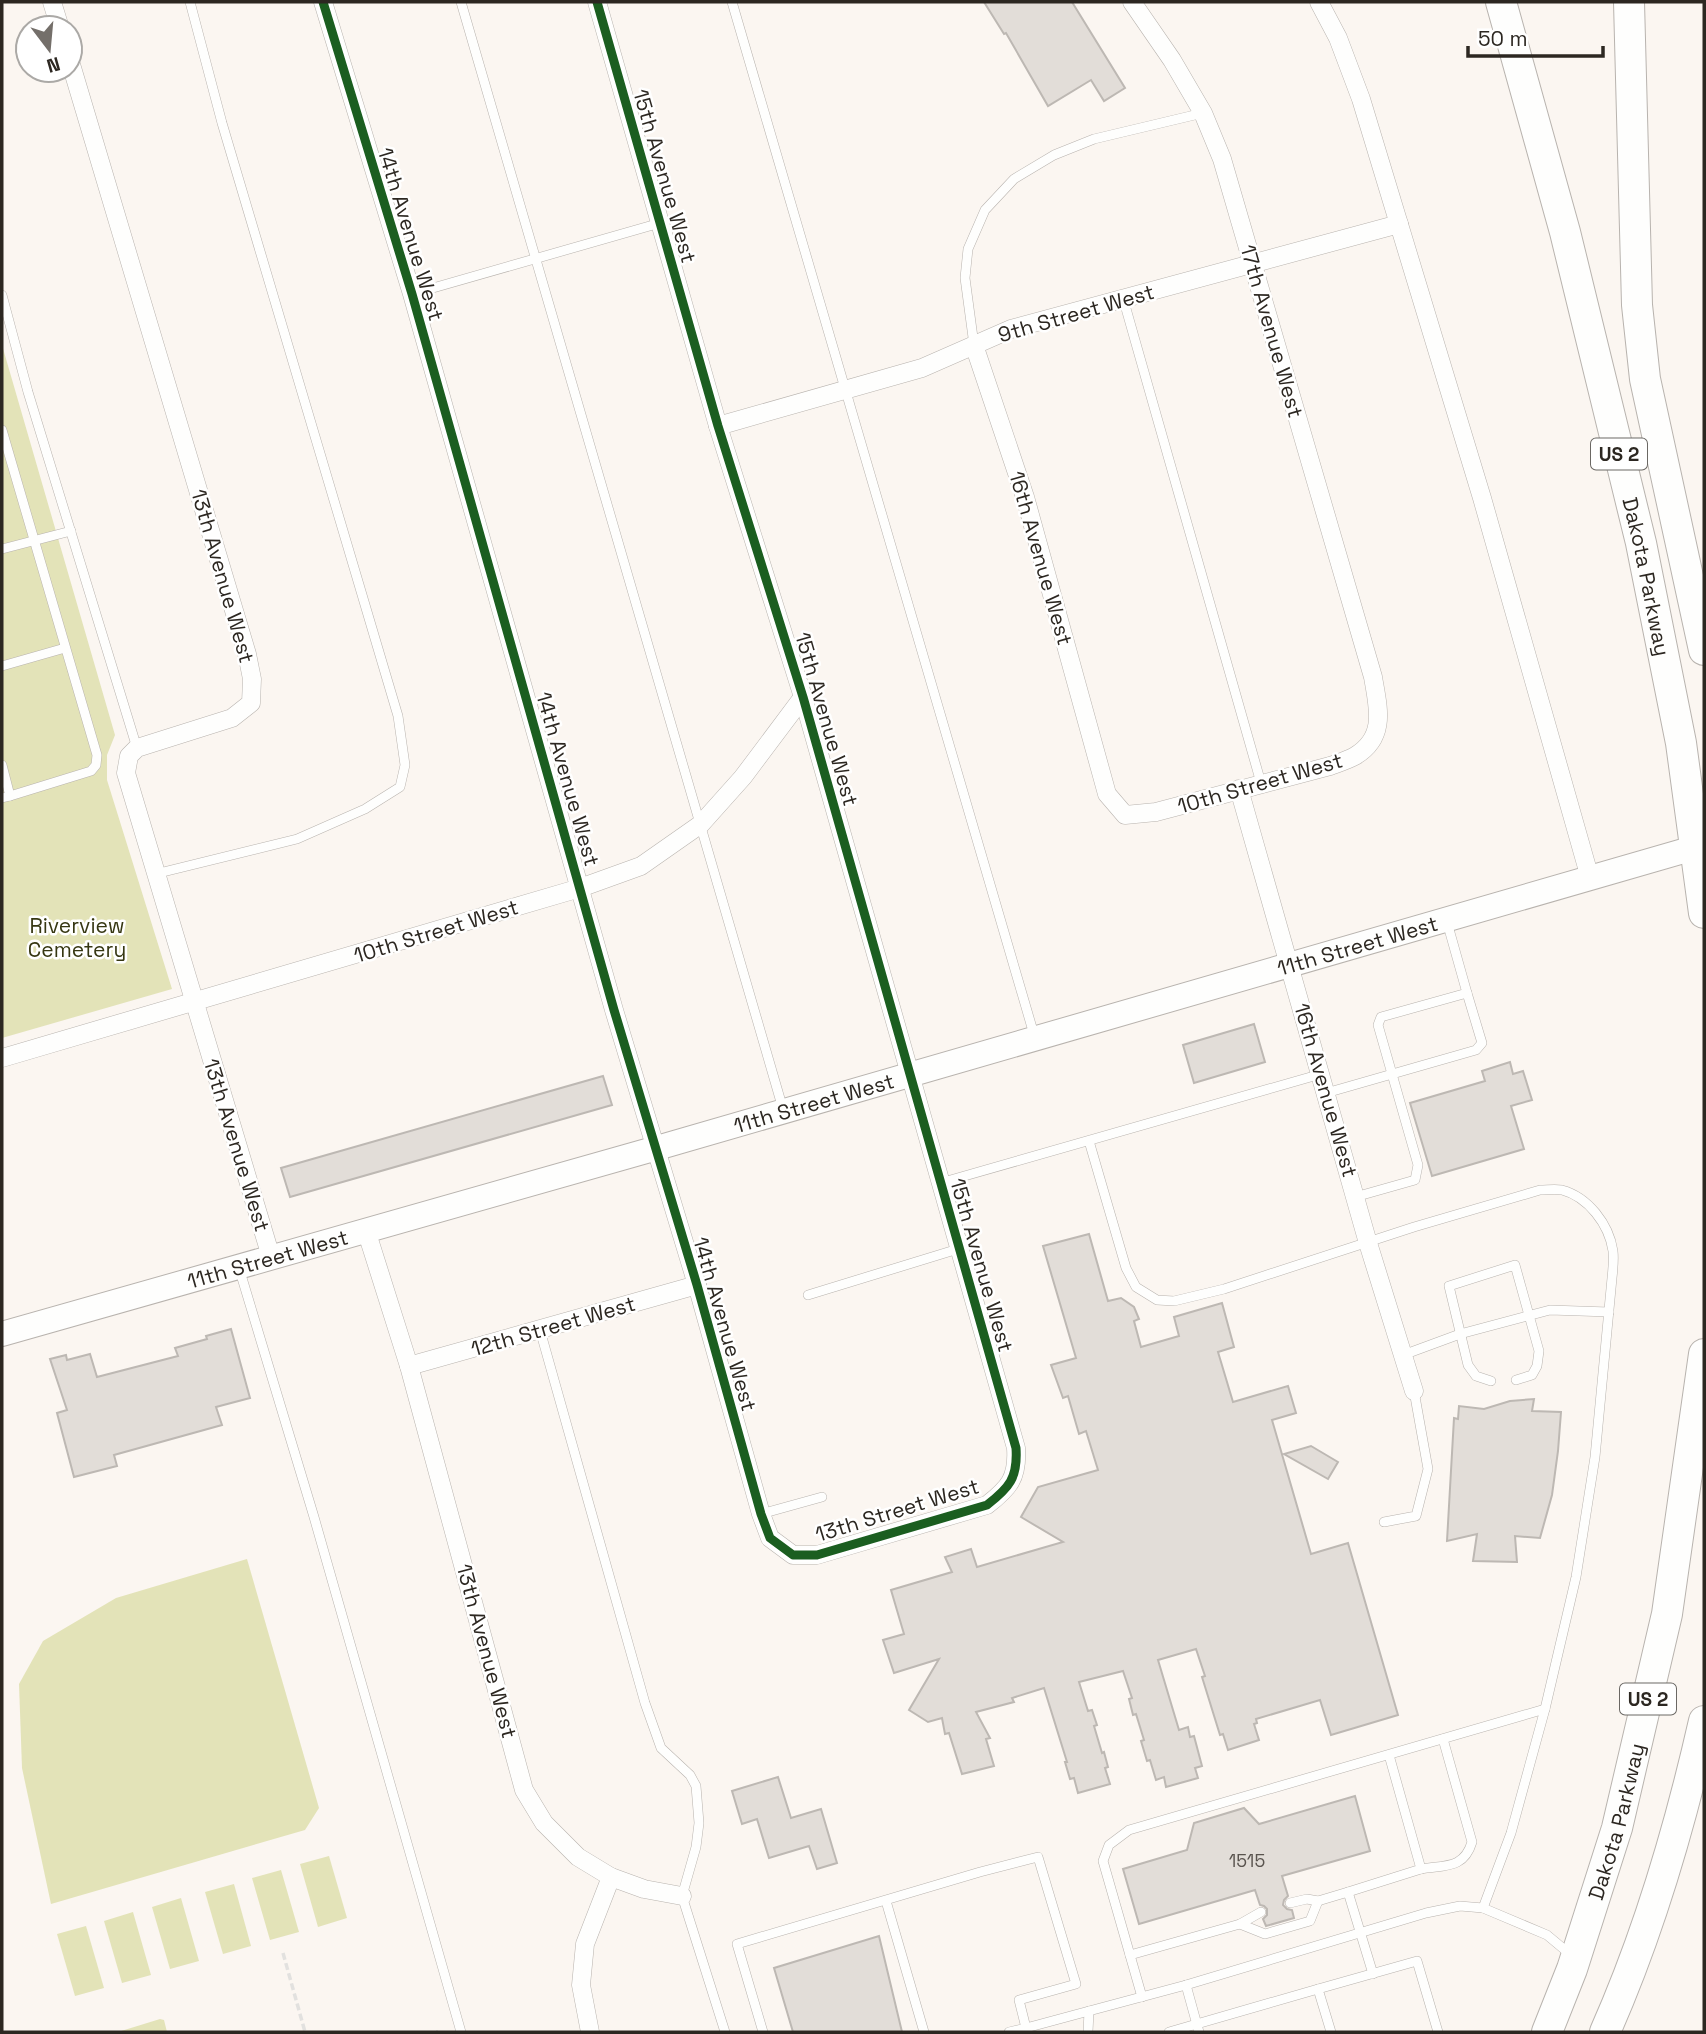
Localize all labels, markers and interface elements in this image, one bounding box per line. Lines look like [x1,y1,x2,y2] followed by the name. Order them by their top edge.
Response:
[14,14,84,84] north arrow
[1468,14,1603,58] scale bar
[1478,25,1528,52] text: 50 m
[44,51,63,79] text: N
[627,86,703,266] street label: 15th Avenue West
[372,144,450,324] street label: 14th Avenue West
[1234,241,1310,421] street label: 17th Avenue West
[995,278,1157,348] street label: 9th Street West
[1591,438,1647,470] road number: US 2
[1003,468,1079,648] street label: 16th Avenue West
[185,486,261,666] street label: 13th Avenue West
[1617,495,1677,658] street label: Dakota Parkway
[789,629,865,809] street label: 15th Avenue West
[530,689,606,869] street label: 14th Avenue West
[1174,747,1346,819] street label: 10th Street West
[350,893,522,969] street label: 10th Street West
[1274,909,1441,981] street label: 11th Street West
[28,912,126,963] park label: Riverview Cemetery
[1288,1000,1364,1180] street label: 16th Avenue West
[198,1055,276,1235] street label: 13th Avenue West
[730,1067,897,1139] street label: 11th Street West
[944,1175,1020,1355] street label: 15th Avenue West
[184,1223,351,1294] street label: 11th Street West
[687,1234,763,1414] street label: 14th Avenue West
[468,1290,638,1362] street label: 12th Street West
[812,1472,982,1548] street label: 13th Street West
[451,1561,523,1741] street label: 13th Avenue West
[1620,1684,1676,1714] road number: US 2
[1581,1740,1650,1903] street label: Dakota Parkway
[1229,1849,1265,1872] house number: 1515

